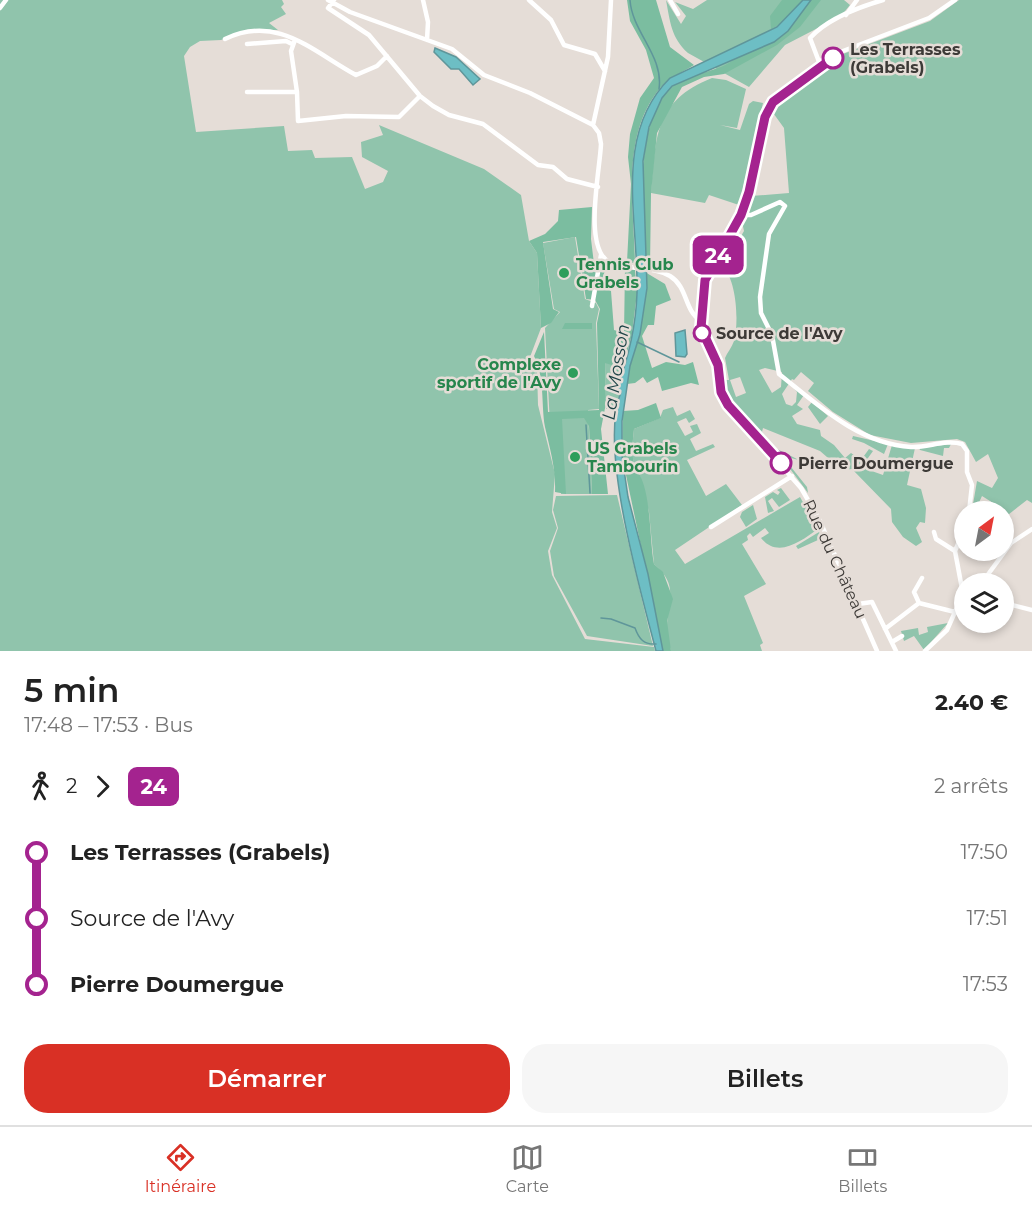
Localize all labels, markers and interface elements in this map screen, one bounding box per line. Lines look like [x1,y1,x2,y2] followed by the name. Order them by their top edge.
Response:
[850,40,961,77] place label: Les Terrasses (Grabels)
[822,47,844,69] marker: Les Terrasses (Grabels)
[691,236,745,274] line badge: 24
[705,243,731,268] text: 24
[576,255,674,292] place label: Tennis Club Grabels
[557,266,571,280] marker: Tennis Club Grabels
[598,322,634,422] water label: La Mosson
[693,324,711,342] marker: Source de l'Avy
[716,324,843,343] place label: Source de l'Avy
[437,355,561,392] place label: Complexe sportif de l'Avy
[566,366,580,380] marker: Complexe sportif de l'Avy
[587,439,678,476] place label: US Grabels Tambourin
[568,450,582,464] marker: US Grabels Tambourin
[770,452,792,474] marker: Pierre Doumergue
[798,454,954,473] place label: Pierre Doumergue
[799,496,871,622] street label: Rue du Château
[954,501,1014,561] north arrow
[954,501,1014,633] map controls
[954,573,1014,633] button: layers
[24,670,119,710] text: 5 min
[935,689,1008,716] text: 2.40 €
[24,713,193,737] text: 17:48 – 17:53 · Bus
[24,770,57,803] icon: walk
[86,770,119,803] icon: forward
[66,774,77,798] text: 2
[140,774,167,799] text: 24
[934,774,1008,798] text: 2 arrêts
[70,839,330,866] text: Les Terrasses (Grabels)
[961,840,1008,864] text: 17:50
[70,905,234,932] text: Source de l'Avy
[967,906,1008,930] text: 17:51
[70,971,284,998] text: Pierre Doumergue
[963,972,1008,996] text: 17:53
[24,1044,510,1113] button: Démarrer
[522,1044,1008,1113] button: Billets
[145,1141,216,1196] tab: Itinéraire
[506,1141,549,1196] tab: Carte
[838,1141,887,1196] tab: Billets

